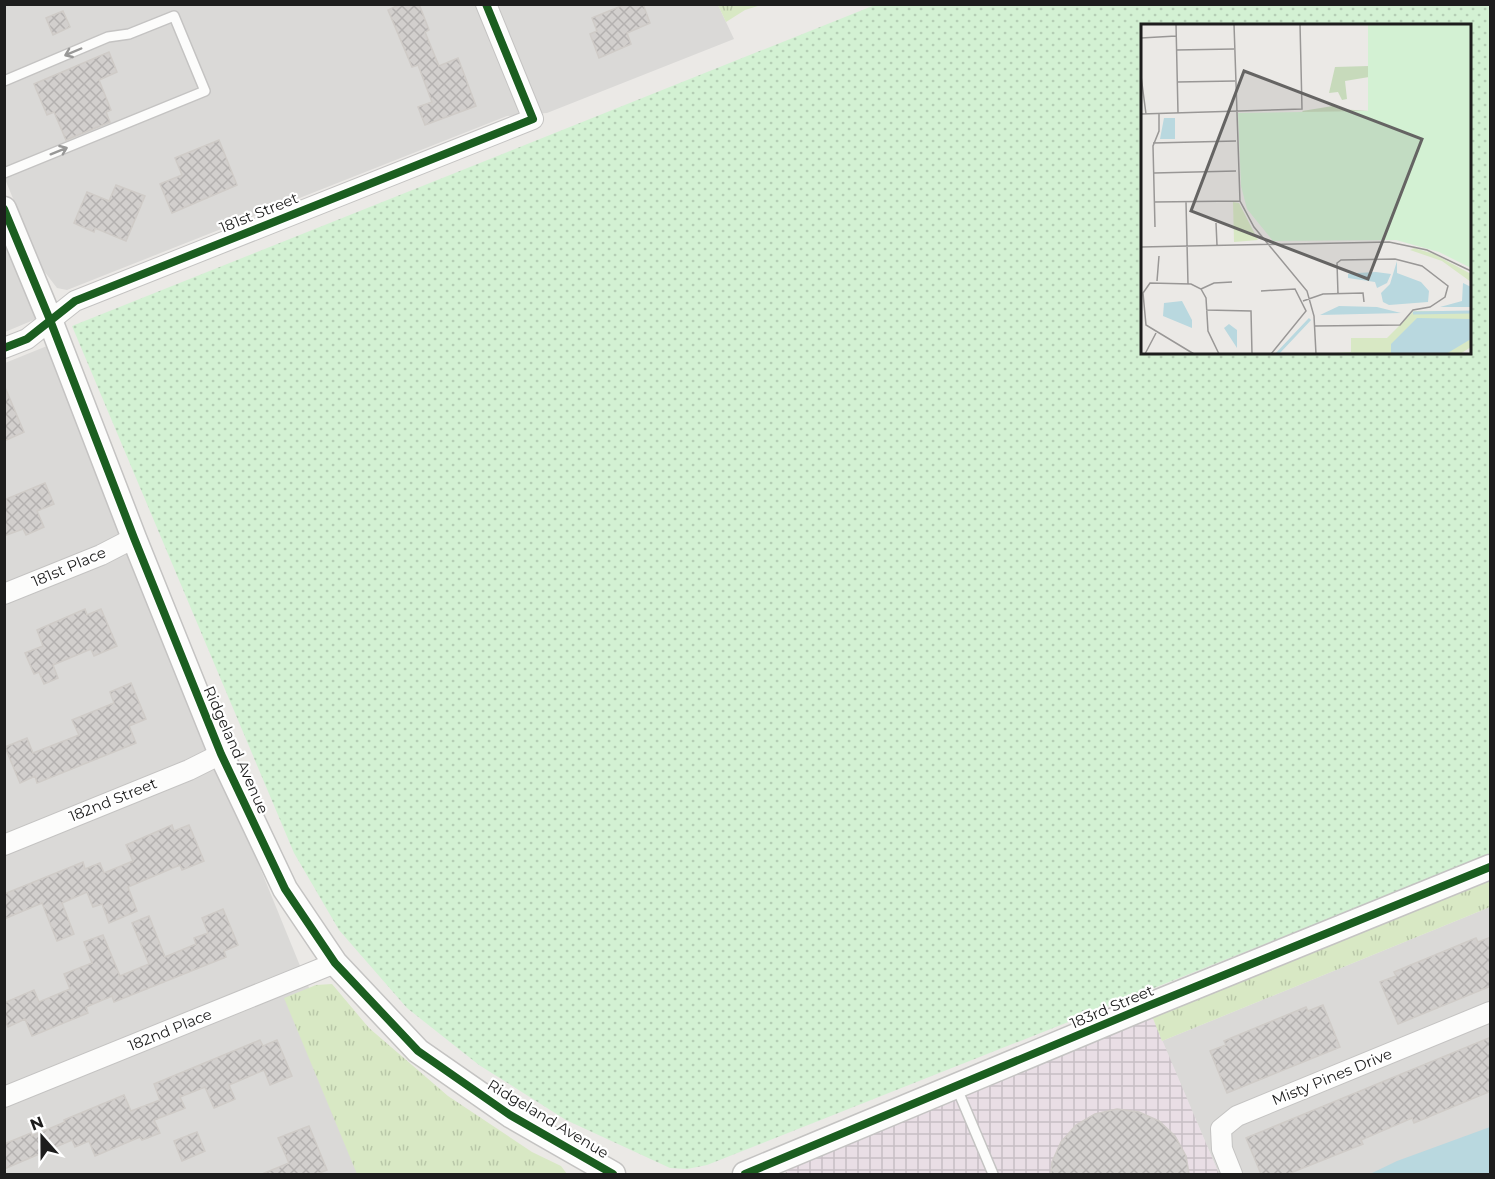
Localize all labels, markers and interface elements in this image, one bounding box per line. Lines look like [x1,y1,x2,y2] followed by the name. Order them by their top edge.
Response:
[1141,24,1471,354] inset map
[65,47,83,58] one-way arrow
[49,145,67,156] one-way arrow
[217,188,301,237] street label: 181st Street
[29,542,109,591] street label: 181st Place
[200,683,273,817] street label: Ridgeland Avenue
[66,773,160,826] street label: 182nd Street
[1067,980,1156,1033] street label: 183rd Street
[125,1004,215,1055] street label: 182nd Place
[1269,1044,1395,1109] street label: Misty Pines Drive
[484,1075,612,1162] street label: Ridgeland Avenue
[12,1107,72,1167] north arrow
[27,1112,46,1135] text: N

